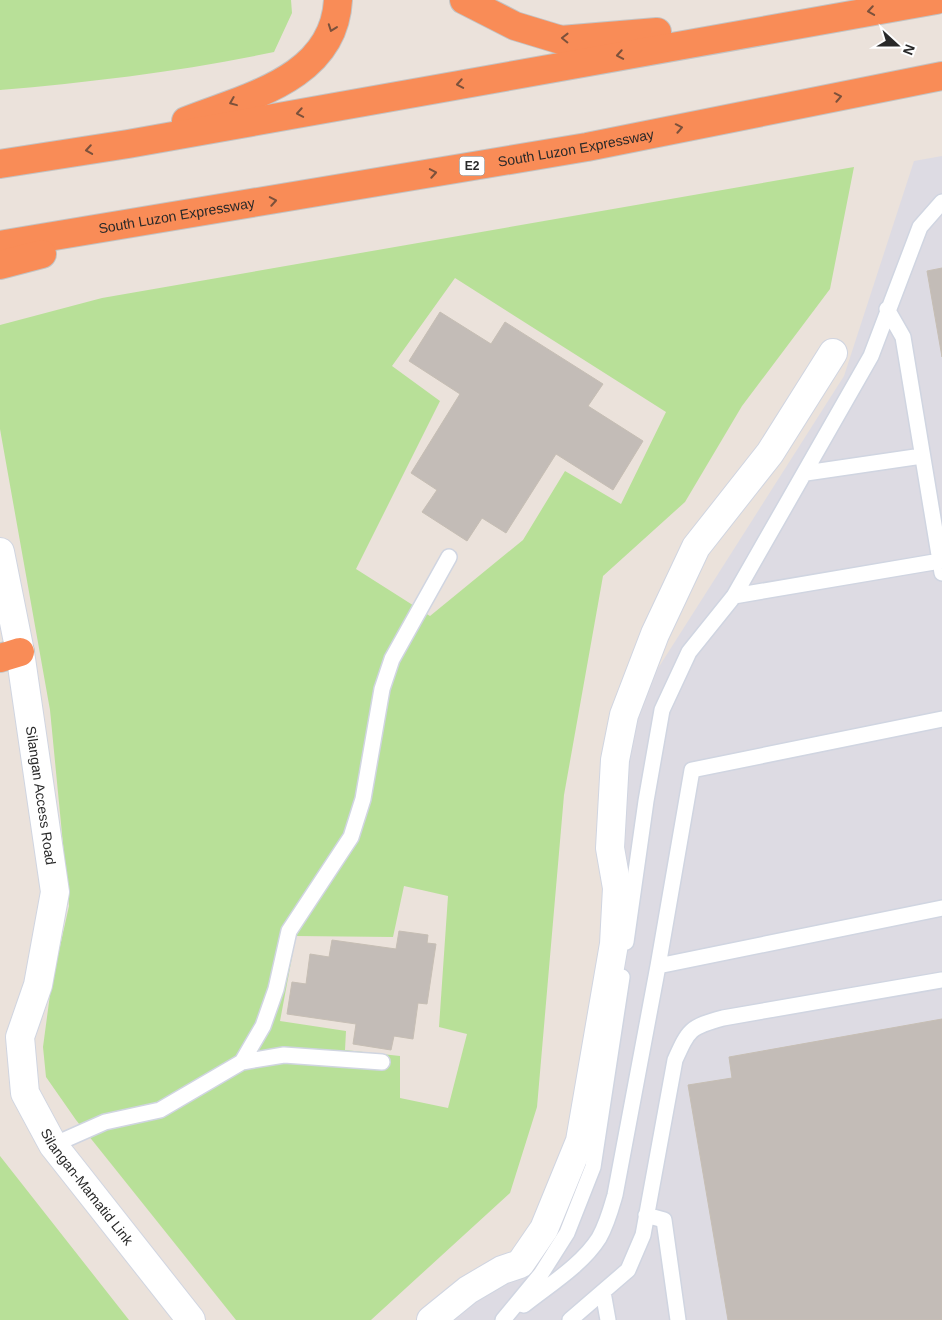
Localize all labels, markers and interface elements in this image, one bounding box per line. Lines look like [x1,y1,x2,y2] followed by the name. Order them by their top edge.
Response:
[866,5,875,15] one-way arrow
[872,20,922,70] north arrow
[328,23,338,31] one-way arrow
[561,33,569,44] one-way arrow
[900,42,918,57] text: N
[616,49,624,59] one-way arrow
[456,78,465,88] one-way arrow
[834,92,843,102] one-way arrow
[229,96,238,107] one-way arrow
[296,107,305,117] one-way arrow
[674,124,683,134] one-way arrow
[497,126,655,170] street label: South Luzon Expressway
[84,144,92,155] one-way arrow
[460,157,484,176] road number: E2
[428,169,437,179] one-way arrow
[97,195,256,236] street label: South Luzon Expressway
[268,196,277,206] one-way arrow
[23,725,59,866] street label: Silangan Access Road
[38,1126,137,1249] street label: Silangan-Mamatid Link

